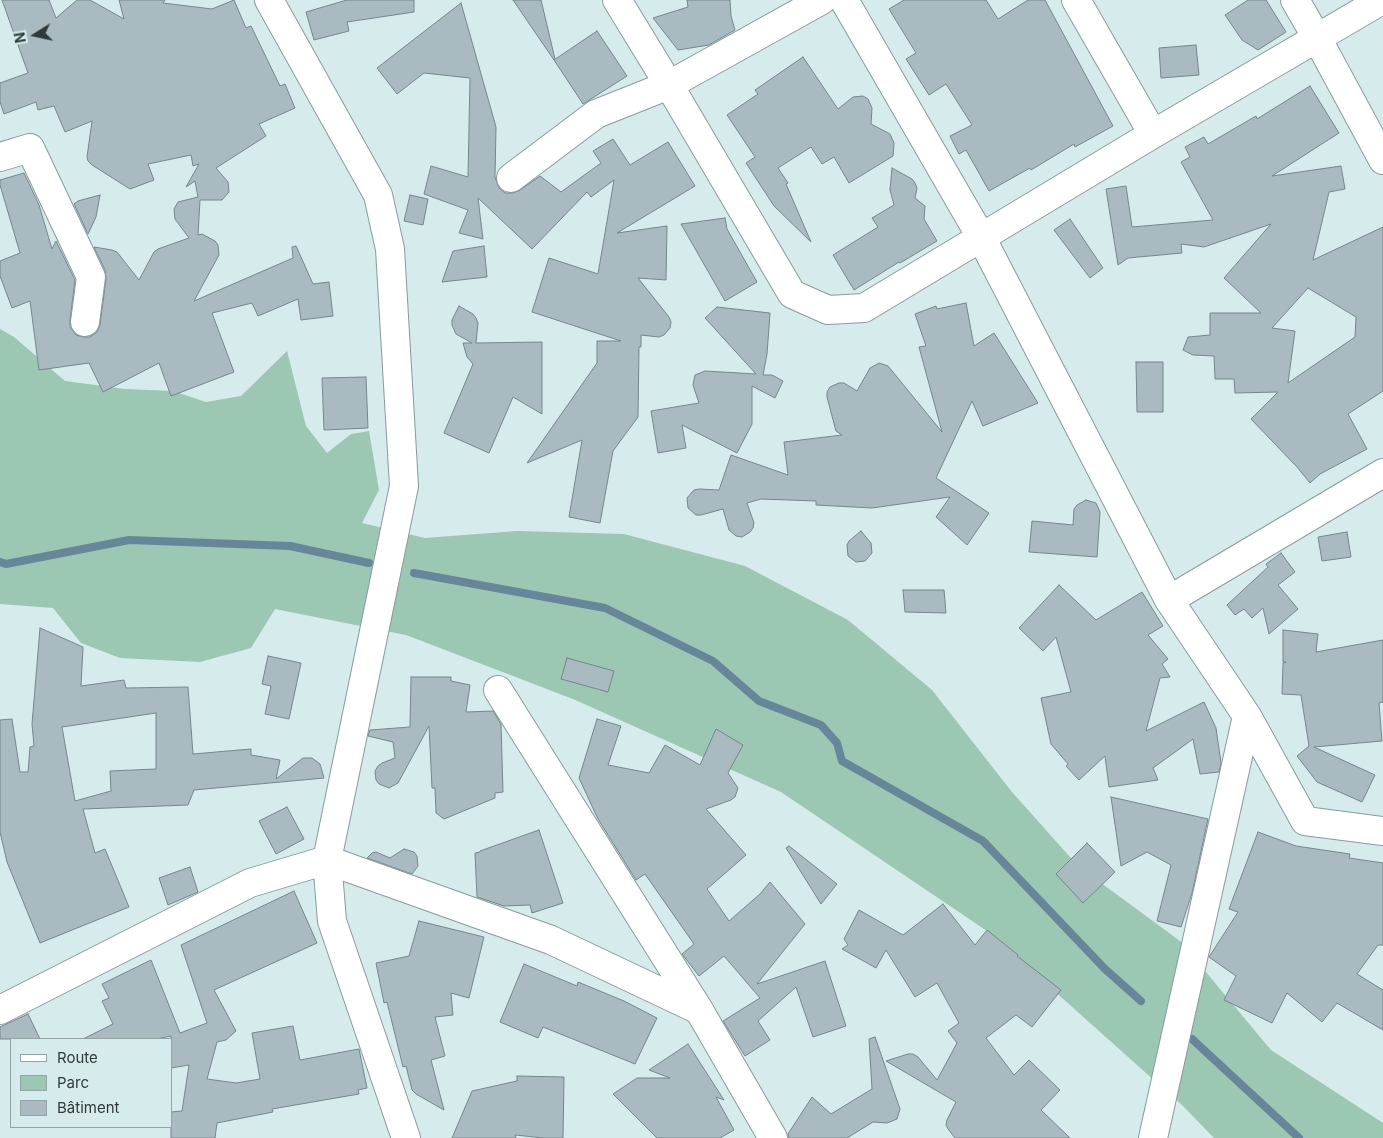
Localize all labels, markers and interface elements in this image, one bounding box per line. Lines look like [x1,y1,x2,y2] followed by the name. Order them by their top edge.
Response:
[10,10,60,60] north arrow
[10,31,29,44] text: N
[10,1038,172,1128] legend
[57,1048,98,1067] text: Route
[57,1073,89,1092] text: Parc
[57,1098,119,1117] text: Bâtiment

